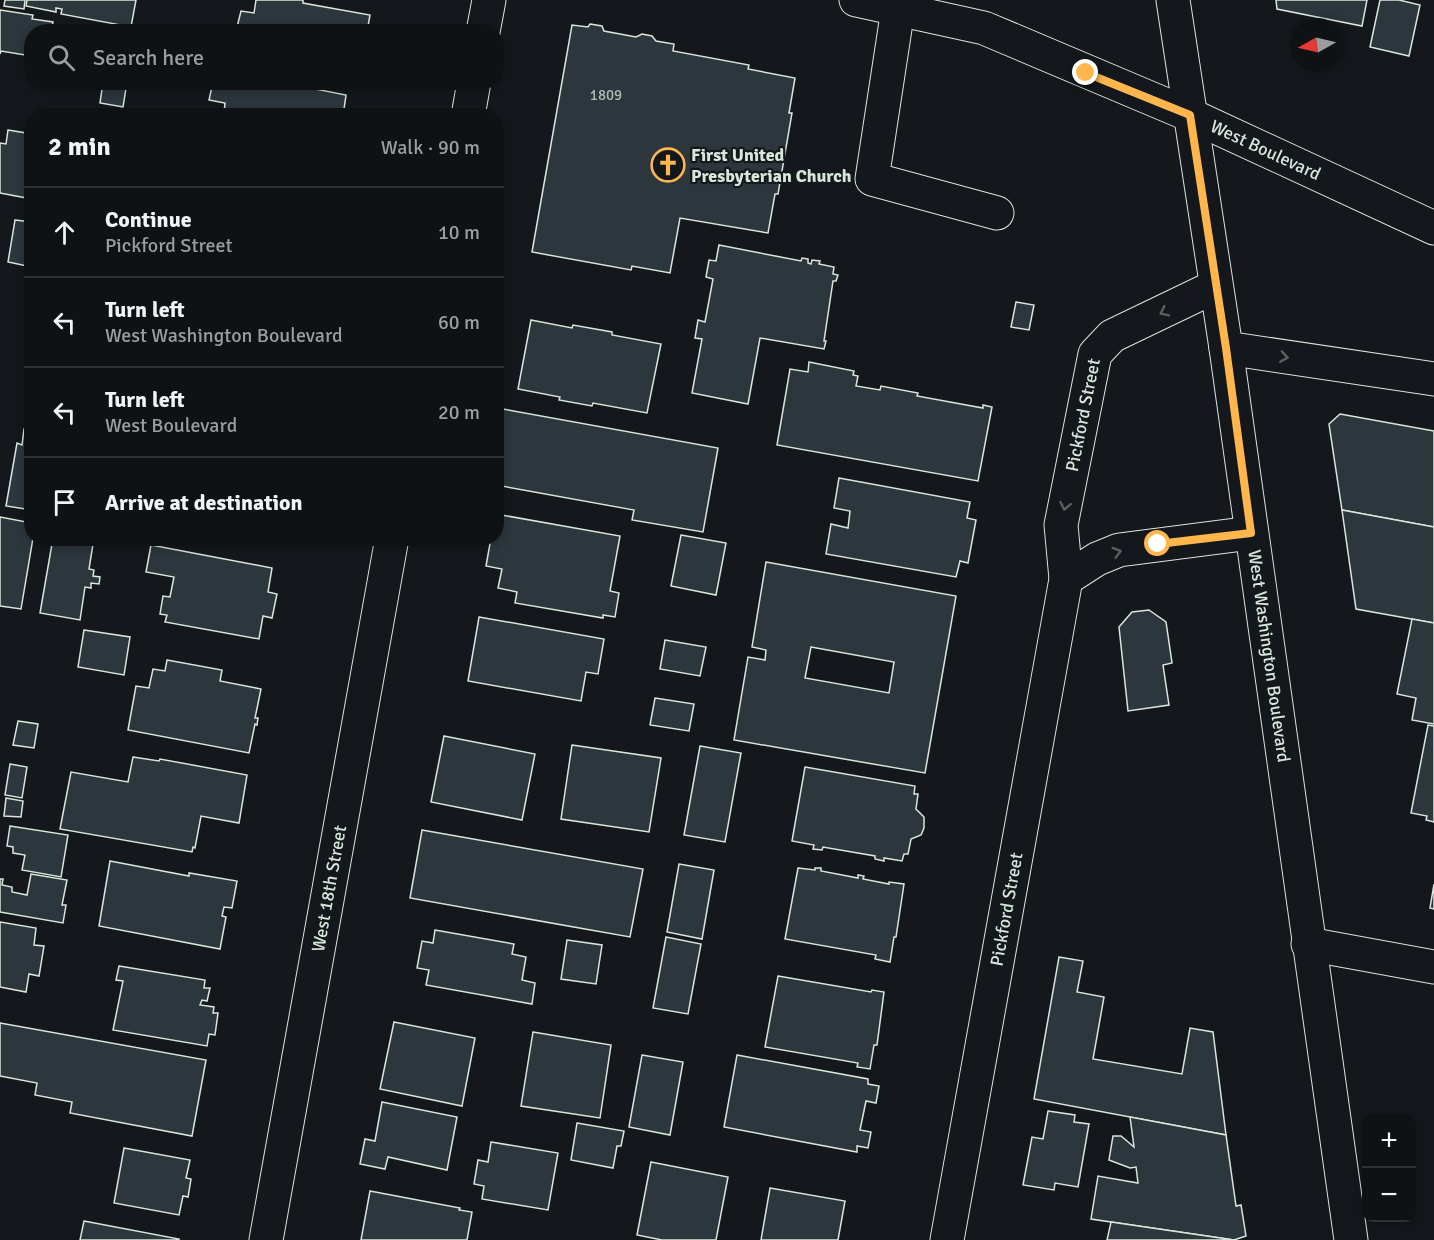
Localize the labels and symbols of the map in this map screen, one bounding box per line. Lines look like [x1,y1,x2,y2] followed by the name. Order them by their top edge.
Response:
[1290,18,1344,72] north arrow
[1072,59,1098,85] route end
[590,86,622,104] house number: 1809
[1207,115,1324,185] street label: West Boulevard
[691,144,852,187] place label: First United Presbyterian Church
[650,147,686,183] church icon: First United Presbyterian Church
[1159,305,1170,316] one-way arrow
[1279,350,1288,362] one-way arrow
[1061,357,1105,473] street label: Pickford Street
[1059,501,1072,511] one-way arrow
[1144,530,1170,556] route start
[1111,547,1122,559] one-way arrow
[1243,548,1295,764] street label: West Washington Boulevard
[307,824,351,954] street label: West 18th Street
[986,851,1028,968] street label: Pickford Street

